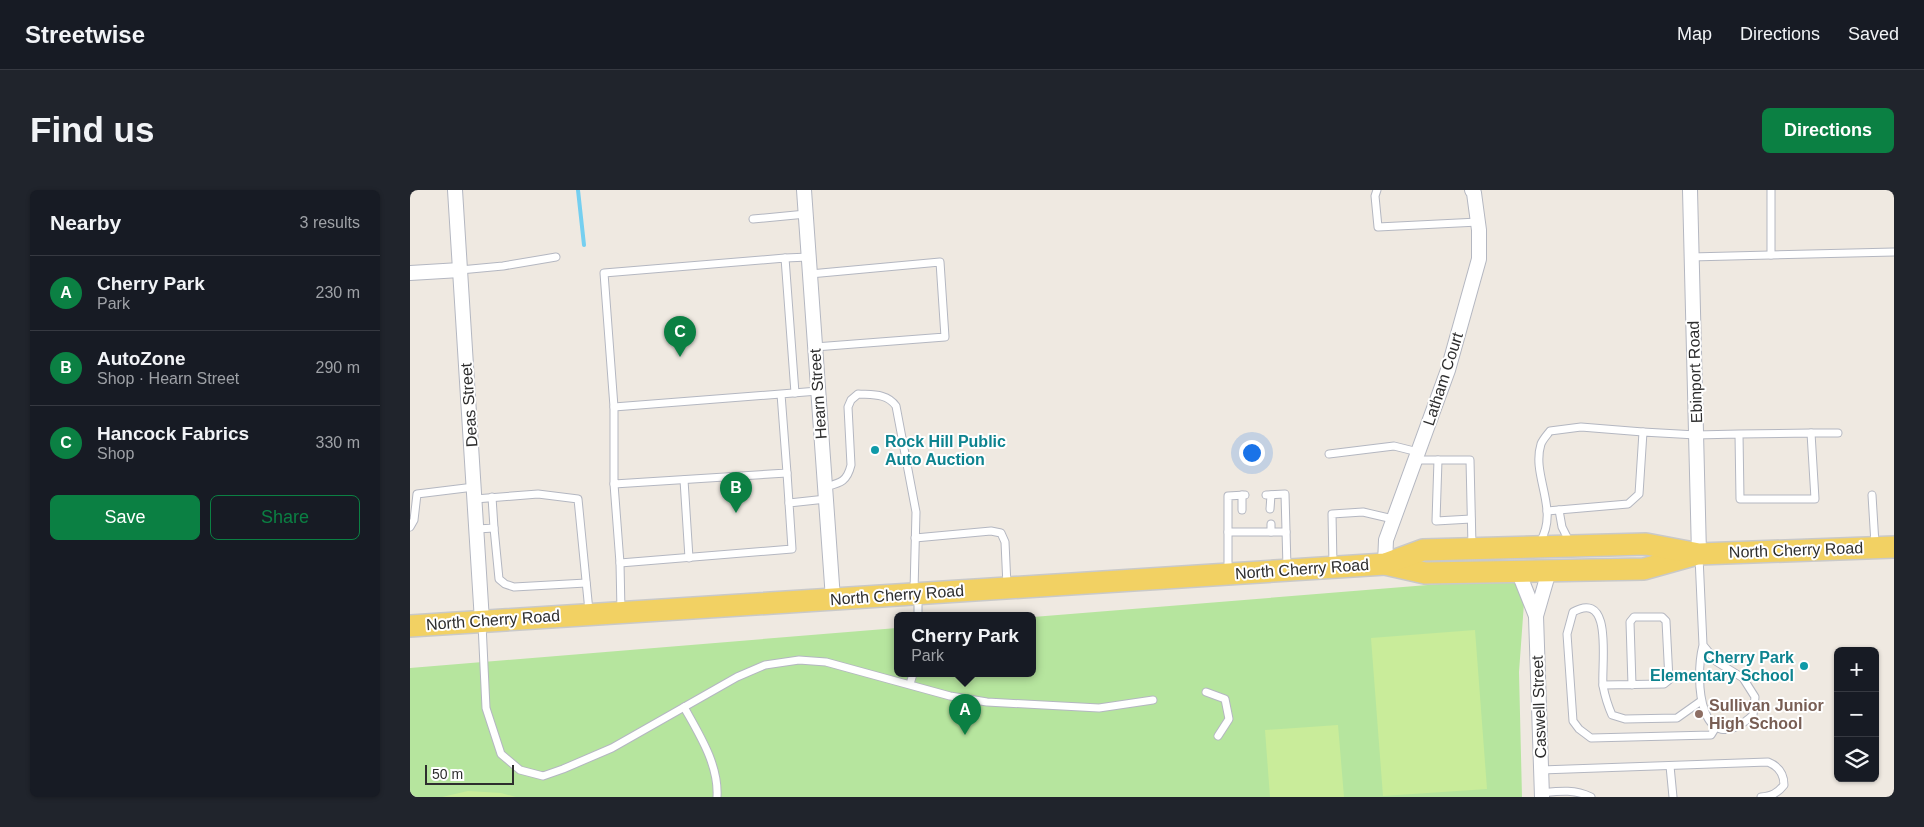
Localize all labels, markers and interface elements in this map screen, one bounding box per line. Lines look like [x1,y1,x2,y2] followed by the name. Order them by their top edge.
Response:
[25,21,145,48] text: Streetwise
[1677,24,1712,44] text: Map
[1740,24,1820,44] text: Directions
[1848,24,1899,44] text: Saved
[1762,108,1894,153] button: Directions
[30,110,154,149] text: Find us
[50,211,121,234] text: Nearby
[300,214,360,231] text: 3 results
[97,273,205,294] text: Cherry Park
[60,284,72,301] text: A
[316,284,360,301] text: 230 m
[97,295,130,312] text: Park
[664,316,696,357] pin: C
[1685,321,1705,423] street label: Ebinport Road
[1420,330,1466,428] street label: Latham Court
[97,348,186,369] text: AutoZone
[806,348,830,440] street label: Hearn Street
[60,359,72,376] text: B
[316,359,360,376] text: 290 m
[458,362,480,448] street label: Deas Street
[97,370,239,387] text: Shop · Hearn Street
[97,423,249,444] text: Hancock Fabrics
[885,433,1006,468] place label: Rock Hill Public Auto Auction
[60,434,72,451] text: C
[316,434,360,451] text: 330 m
[1239,440,1265,466] your location
[869,444,881,456] marker: Rock Hill Public Auto Auction
[97,445,134,462] text: Shop
[720,472,752,513] pin: B
[50,495,200,540] button: Save
[210,495,360,540] button: Share
[1729,539,1863,561] street label: North Cherry Road
[1234,556,1370,582] street label: North Cherry Road
[829,582,965,608] street label: North Cherry Road
[425,607,561,633] street label: North Cherry Road
[894,612,1036,677] popup
[911,625,1019,646] text: Cherry Park
[911,647,944,664] text: Park
[1834,647,1879,782] map controls
[1834,647,1879,692] button: +
[1650,649,1794,684] place label: Cherry Park Elementary School
[1529,655,1549,759] street label: Caswell Street
[1798,660,1810,672] marker: Cherry Park Elementary School
[1834,692,1879,737] button: −
[949,694,981,735] pin: A
[1709,697,1824,732] place label: Sullivan Junior High School
[1693,708,1705,720] marker: Sullivan Junior High School
[1834,737,1879,782] button: layers
[425,762,514,785] scale bar
[432,766,463,782] text: 50 m

